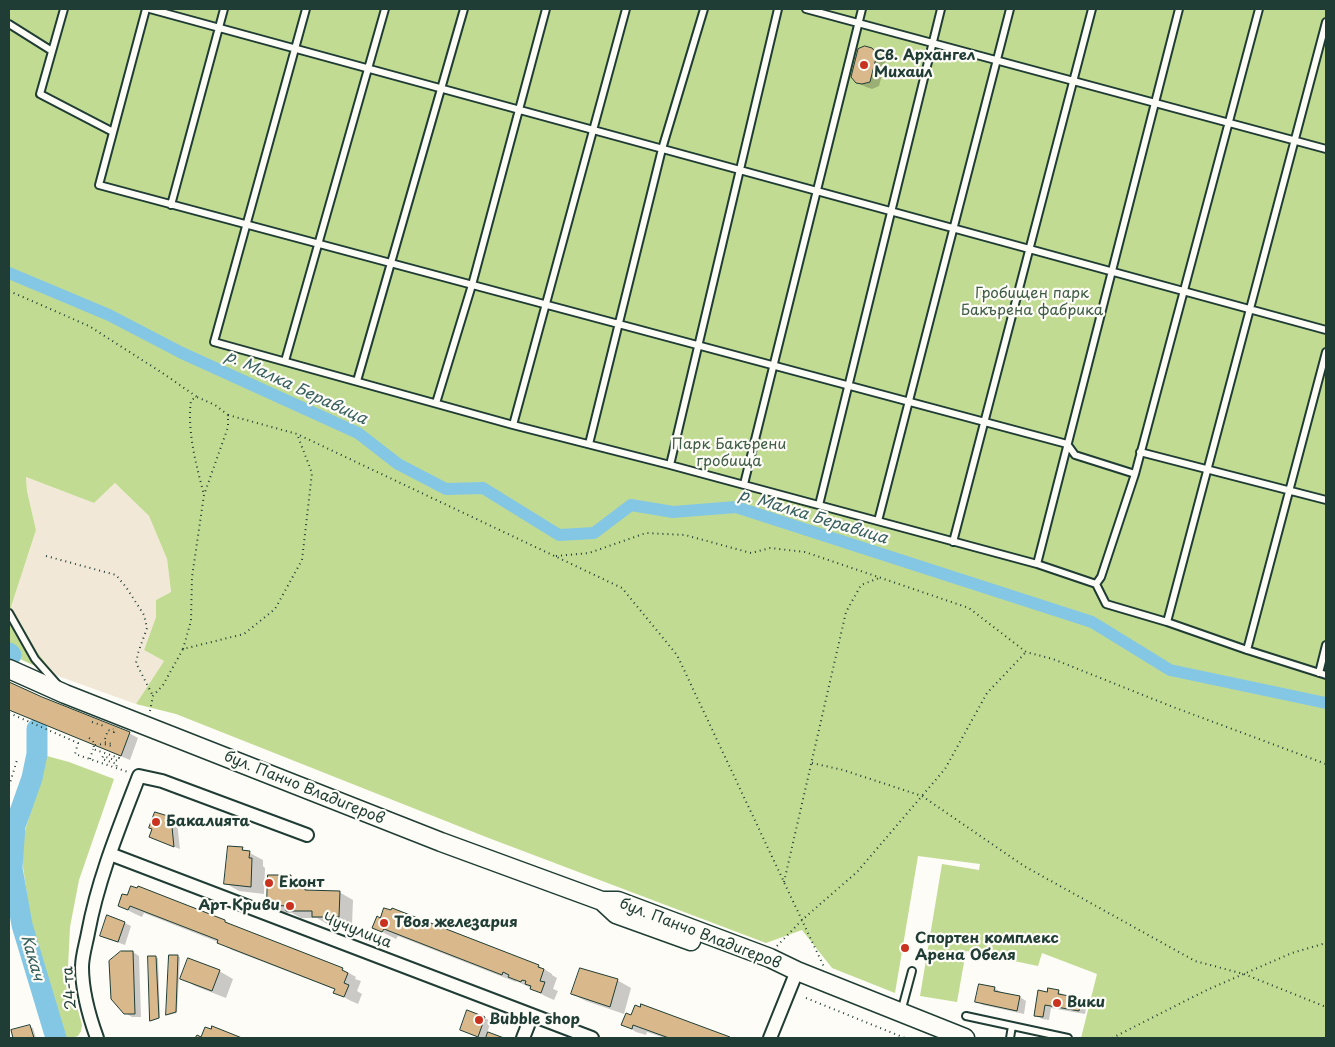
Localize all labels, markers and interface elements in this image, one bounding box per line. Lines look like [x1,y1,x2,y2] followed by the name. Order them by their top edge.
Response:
[874,47,975,82] place label: Св. Архангел Михаил
[858,59,870,71] marker: Св. Архангел Михаил
[961,285,1103,320] park label: Гробищен парк Бакърена фабрика
[222,347,370,429] water label: р. Малка Беравица
[672,436,786,471] park label: Парк Бакърени гробища
[736,485,890,549] water label: р. Малка Беравица
[221,748,387,828] street label: бул. Панчо Владигеров
[166,813,250,831] place label: Бакалията
[150,816,162,828] marker: Бакалията
[279,874,324,892] place label: Еконт
[263,877,275,889] marker: Еконт
[617,895,783,973] street label: бул. Панчо Владигеров
[198,897,280,915] place label: Арт Криви
[284,900,296,912] marker: Арт Криви
[320,910,394,952] street label: Чучулица
[394,914,518,932] place label: Твоя железария
[378,917,390,929] marker: Твоя железария
[915,930,1059,965] place label: Спортен комплекс Арена Обеля
[16,933,48,983] water label: Какач
[899,942,911,954] marker: Спортен комплекс Арена Обеля
[59,966,81,1010] street label: 24-та
[1067,994,1105,1012] place label: Вики
[1051,997,1063,1009] marker: Вики
[489,1011,580,1029] place label: Bubble shop
[473,1014,485,1026] marker: Bubble shop

